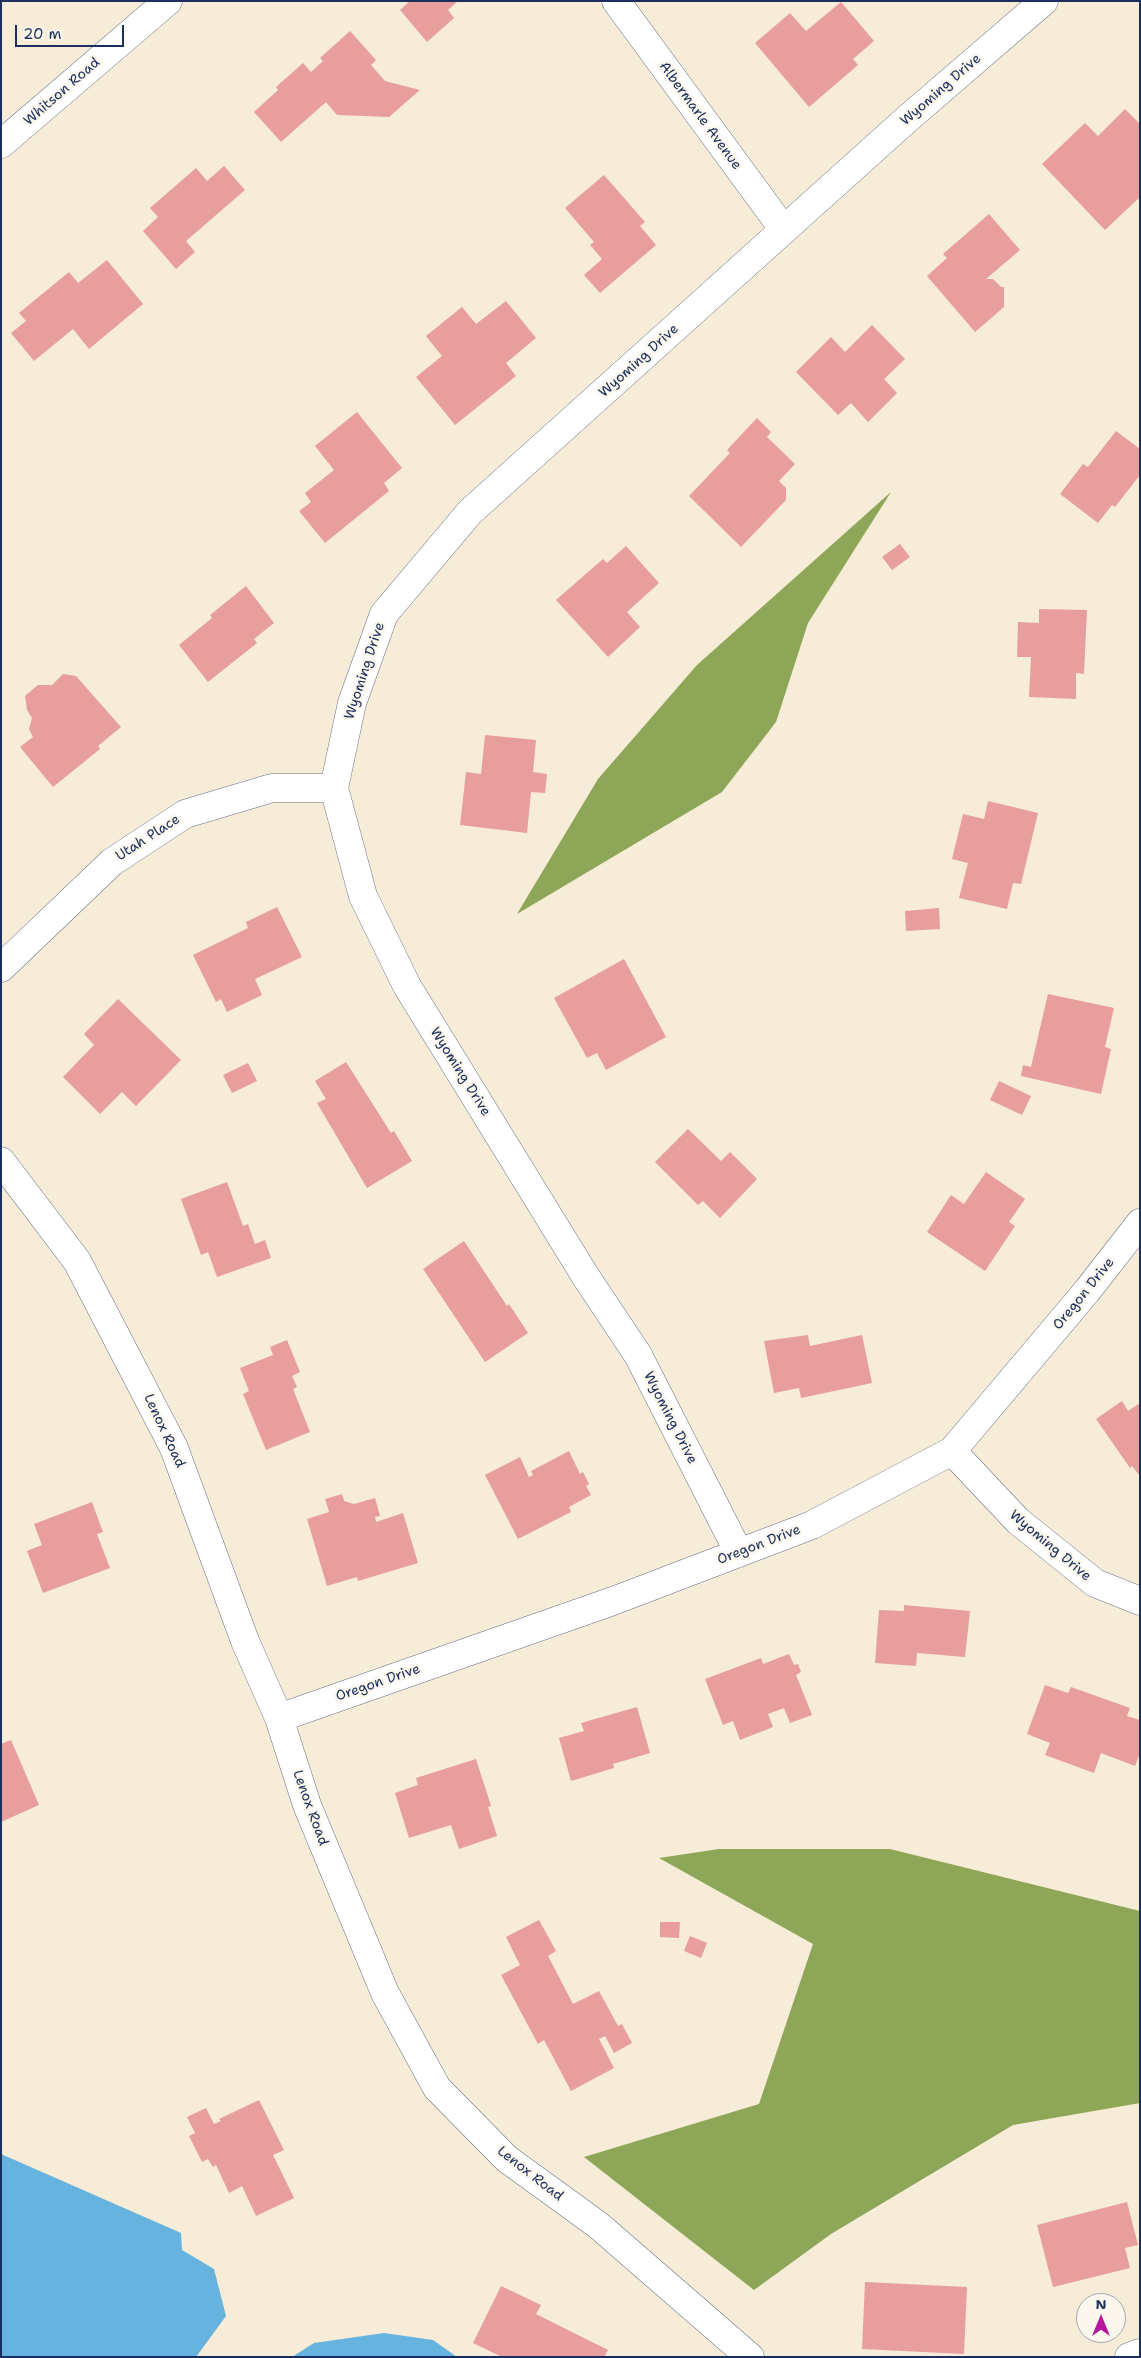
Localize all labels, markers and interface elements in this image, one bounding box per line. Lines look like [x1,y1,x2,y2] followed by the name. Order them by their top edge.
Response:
[18,15,126,47] scale bar
[23,24,62,44] text: 20 m
[897,50,985,130] street label: Wyoming Drive
[21,54,103,130] street label: Whitson Road
[655,59,745,173] street label: Albermarle Avenue
[596,321,682,401] street label: Wyoming Drive
[341,620,389,722] street label: Wyoming Drive
[113,811,183,865] street label: Utah Place
[426,1025,494,1119] street label: Wyoming Drive
[1050,1254,1118,1334] street label: Oregon Drive
[640,1369,700,1467] street label: Wyoming Drive
[140,1392,188,1470] street label: Lenox Road
[1006,1507,1094,1585] street label: Wyoming Drive
[715,1521,803,1569] street label: Oregon Drive
[334,1661,422,1705] street label: Oregon Drive
[289,1768,331,1848] street label: Lenox Road
[494,2143,566,2205] street label: Lenox Road
[1076,2293,1126,2343] north arrow
[1095,2295,1107,2313] text: N

